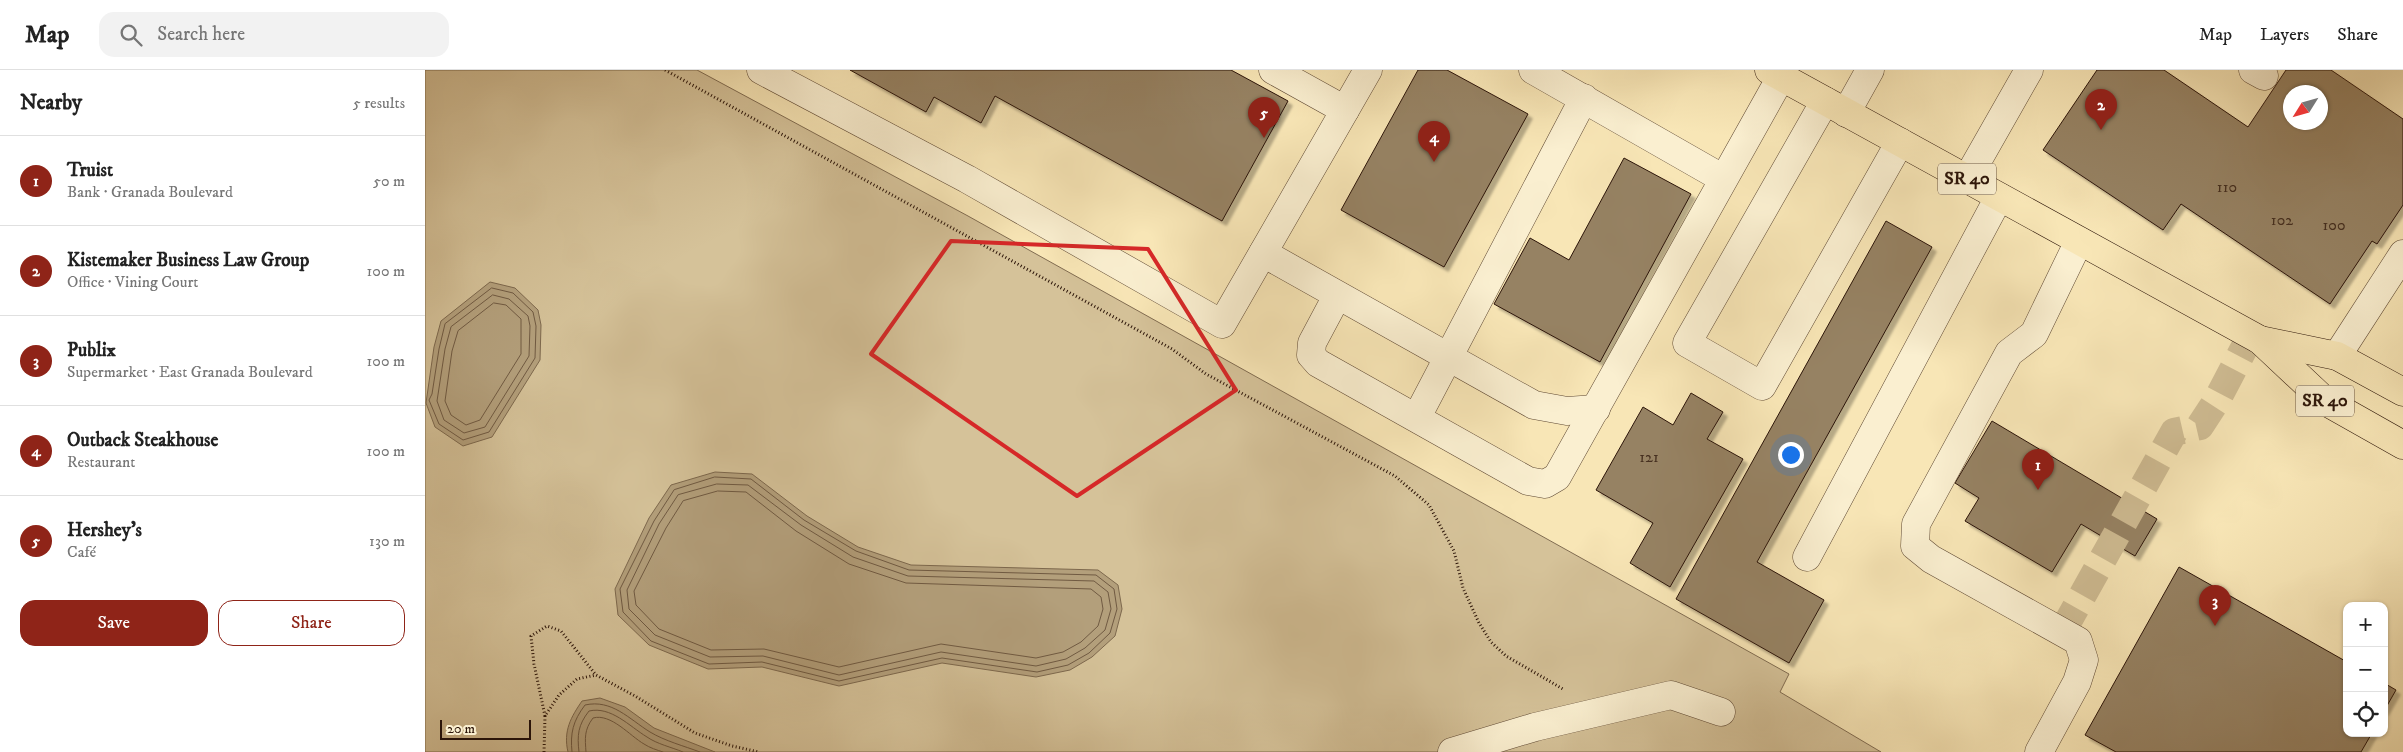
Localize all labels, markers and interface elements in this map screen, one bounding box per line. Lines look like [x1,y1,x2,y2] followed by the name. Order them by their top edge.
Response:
[99,12,449,57] search box
[25,20,69,50] text: Map
[117,21,145,49] icon: search
[157,23,245,46] text: Search here
[2199,24,2232,46] text: Map
[2260,24,2309,46] text: Layers
[2337,24,2378,46] text: Share
[2283,85,2328,130] north arrow
[2085,89,2117,130] pin: 2
[20,90,82,116] text: Nearby
[353,93,405,113] text: 5 results
[1248,97,1280,138] pin: 5
[1418,121,1450,162] pin: 4
[67,159,113,182] text: Truist
[1938,164,1996,195] road number: SR 40
[33,171,39,191] text: 1
[373,171,405,191] text: 50 m
[2217,177,2237,197] house number: 110
[67,182,233,202] text: Bank · Granada Boulevard
[2271,210,2293,230] house number: 102
[2322,215,2346,235] house number: 100
[67,249,309,272] text: Kistemaker Business Law Group
[32,261,40,281] text: 2
[367,261,405,281] text: 100 m
[67,272,198,292] text: Office · Vining Court
[67,339,116,362] text: Publix
[33,351,39,371] text: 3
[367,351,405,371] text: 100 m
[67,362,313,382] text: Supermarket · East Granada Boulevard
[2296,386,2354,416] road number: SR 40
[67,429,218,452] text: Outback Steakhouse
[31,441,41,461] text: 4
[367,441,405,461] text: 100 m
[1778,442,1804,468] your location
[1639,447,1659,467] house number: 121
[2022,449,2054,490] pin: 1
[67,452,135,472] text: Restaurant
[67,519,142,542] text: Hershey's
[32,531,40,551] text: 5
[369,531,405,551] text: 130 m
[67,542,96,562] text: Café
[2199,585,2231,626] pin: 3
[20,600,208,646] button: Save
[218,600,405,646] button: Share
[2343,602,2388,737] map controls
[2343,602,2388,647] button: +
[2343,647,2388,692] button: −
[2343,692,2388,737] button: locate
[440,717,531,740] scale bar
[447,720,475,738] text: 20 m

